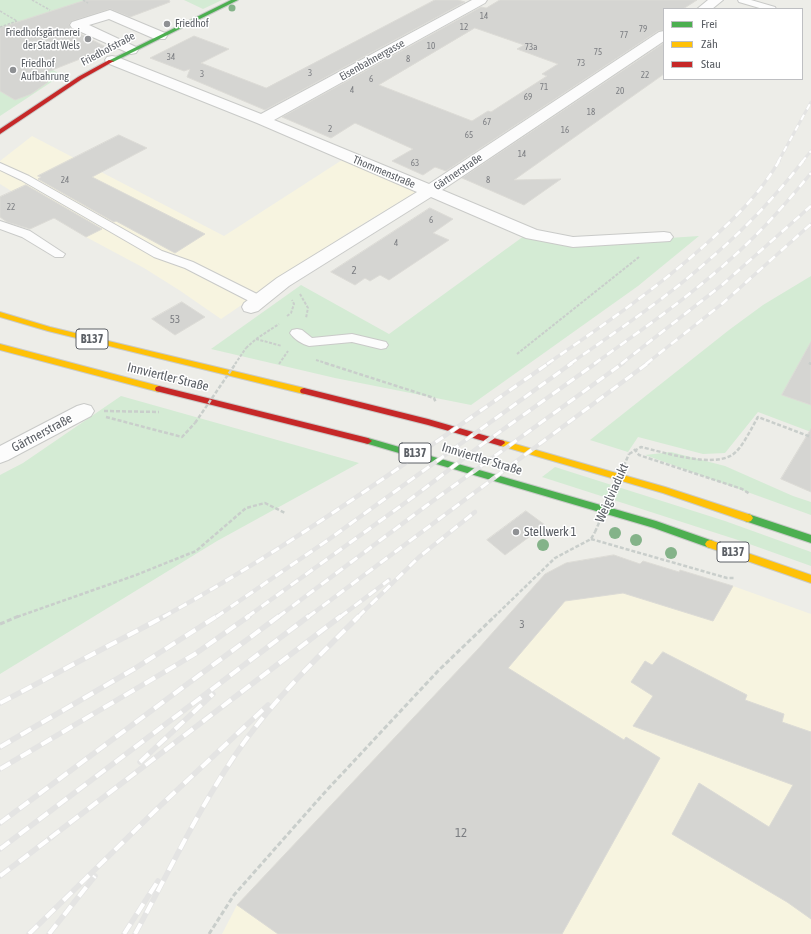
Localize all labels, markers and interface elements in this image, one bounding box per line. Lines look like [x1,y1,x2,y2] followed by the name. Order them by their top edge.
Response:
[663,8,803,80] legend
[480,11,488,21] house number: 14
[175,17,209,31] place label: Friedhof
[701,17,717,31] text: Frei
[162,19,172,29] marker: Friedhof
[460,22,468,32] house number: 12
[639,24,647,34] house number: 79
[5,26,80,52] place label: Friedhofsgärtnerei der Stadt Wels
[79,29,137,69] street label: Friedhofstraße
[620,30,628,40] house number: 77
[83,34,93,44] marker: Friedhofsgärtnerei der Stadt Wels
[337,37,407,83] street label: Eisenbahnergasse
[701,37,718,51] text: Zäh
[427,41,435,51] house number: 10
[525,42,537,52] house number: 73a
[594,47,602,57] house number: 75
[167,52,175,62] house number: 34
[406,54,410,64] house number: 8
[21,57,69,83] place label: Friedhof Aufbahrung
[701,57,721,71] text: Stau
[577,58,585,68] house number: 73
[8,65,18,75] marker: Friedhof Aufbahrung
[308,68,312,78] house number: 3
[200,69,204,79] house number: 3
[641,70,649,80] house number: 22
[369,74,373,84] house number: 6
[540,82,548,92] house number: 71
[350,85,354,95] house number: 4
[616,86,624,96] house number: 20
[524,92,532,102] house number: 69
[587,107,595,117] house number: 18
[483,117,491,127] house number: 67
[328,124,332,134] house number: 2
[561,125,569,135] house number: 16
[465,130,473,140] house number: 65
[518,149,526,159] house number: 14
[431,151,485,193] street label: Gärtnerstraße
[351,153,417,191] street label: Thommenstraße
[411,158,419,168] house number: 63
[61,175,69,185] house number: 24
[486,175,490,185] house number: 8
[7,202,15,212] house number: 22
[429,215,433,225] house number: 6
[394,238,398,248] house number: 4
[351,264,357,278] house number: 2
[170,313,180,327] house number: 53
[76,329,108,349] road number: B137
[126,359,210,395] street label: Innviertler Straße
[9,411,75,455] street label: Gärtnerstraße
[440,439,524,479] street label: Innviertler Straße
[399,443,431,463] road number: B137
[592,461,632,525] street label: Weiglviadukt
[524,524,577,540] place label: Stellwerk 1
[511,527,521,537] marker: Stellwerk 1
[717,542,749,562] road number: B137
[519,618,525,632] house number: 3
[455,825,467,841] house number: 12

